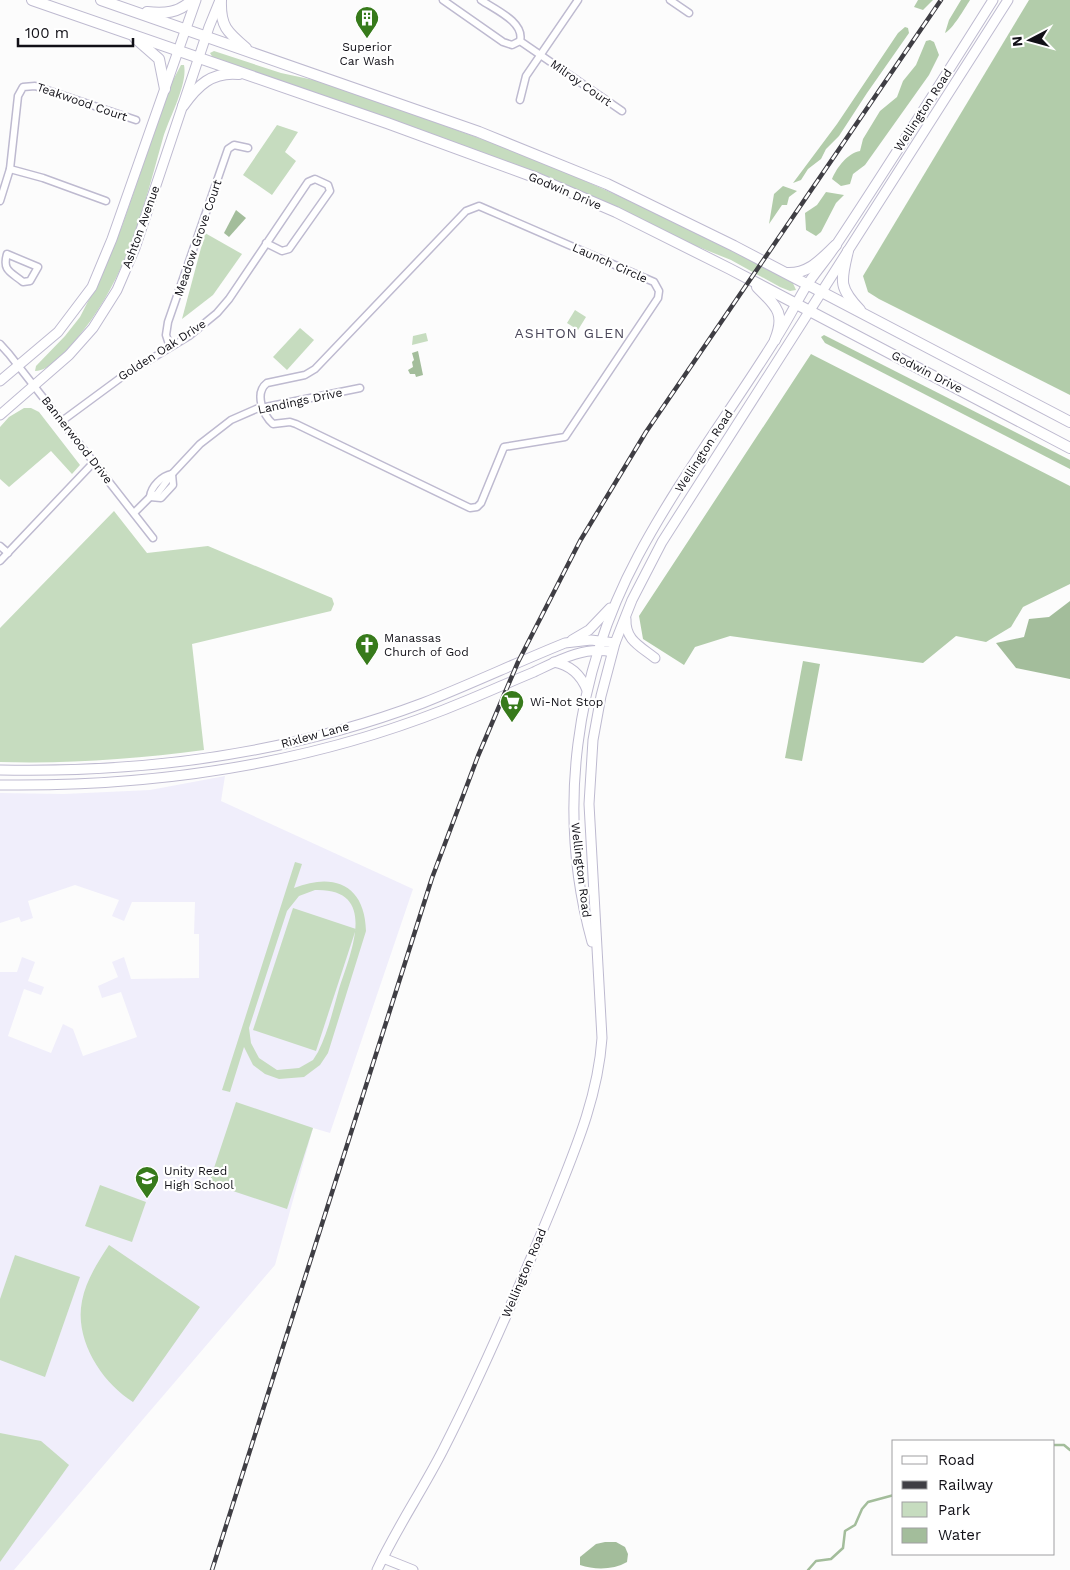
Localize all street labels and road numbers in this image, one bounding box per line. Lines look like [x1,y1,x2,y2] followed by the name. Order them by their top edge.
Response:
[548,57,614,109] street label: Milroy Court
[891,66,955,154] street label: Wellington Road
[35,80,129,124] street label: Teakwood Court
[526,169,604,213] street label: Godwin Drive
[171,178,225,298] street label: Meadow Grove Court
[120,184,163,270] street label: Ashton Avenue
[570,240,650,286] street label: Launch Circle
[116,316,209,384] street label: Golden Oak Drive
[889,348,965,396] street label: Godwin Drive
[256,385,344,417] street label: Landings Drive
[39,394,115,487] street label: Bannerwood Drive
[672,407,736,495] street label: Wellington Road
[279,719,351,751] street label: Rixlew Lane
[568,822,594,918] street label: Wellington Road
[499,1226,549,1320] street label: Wellington Road

